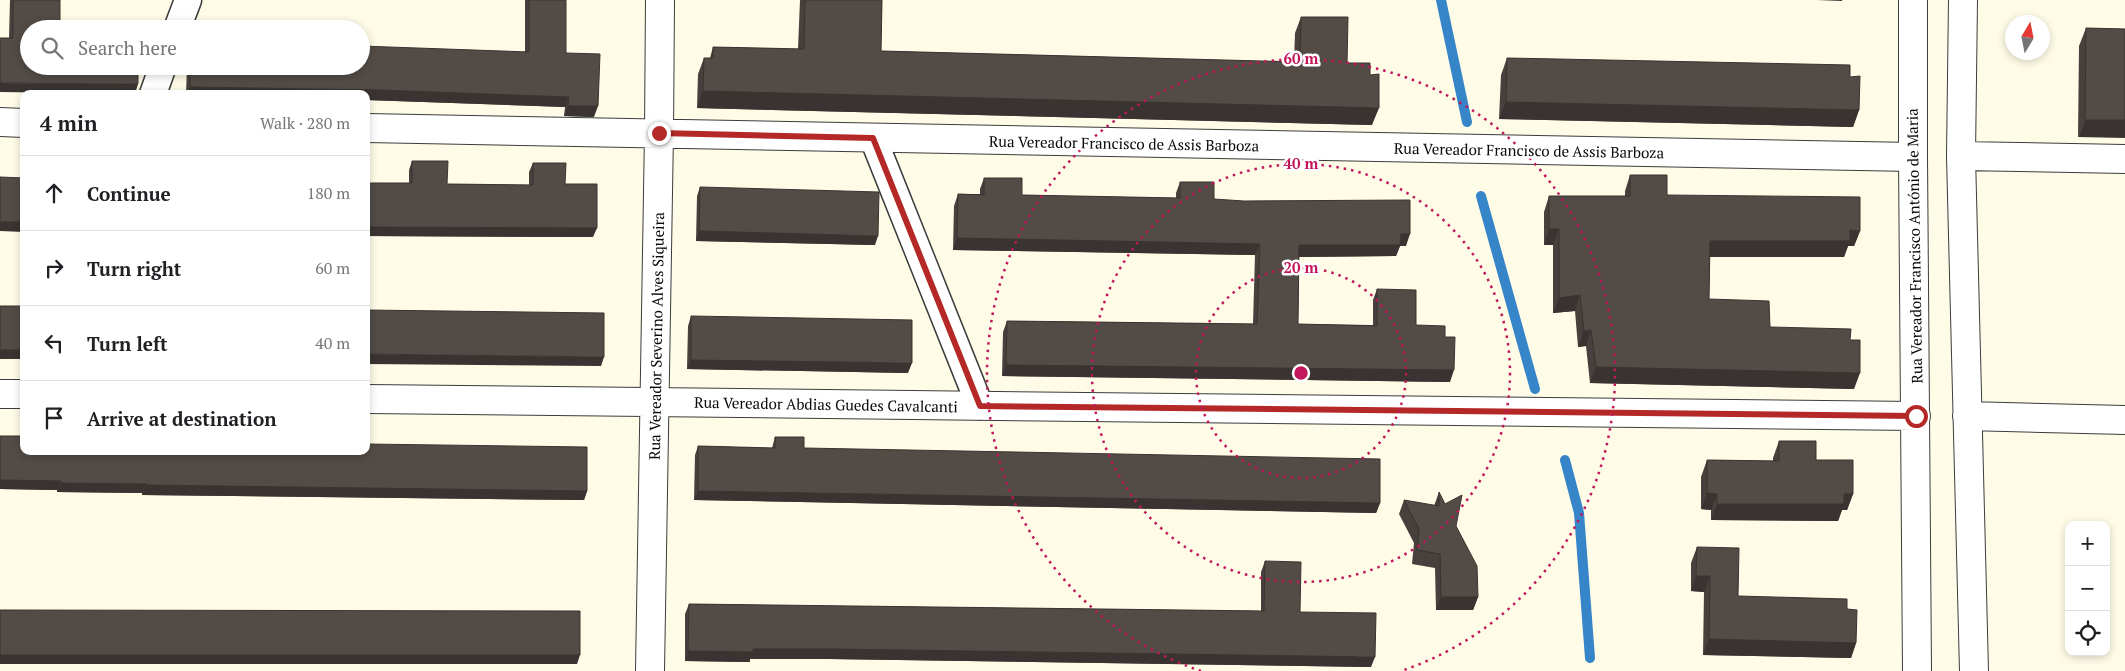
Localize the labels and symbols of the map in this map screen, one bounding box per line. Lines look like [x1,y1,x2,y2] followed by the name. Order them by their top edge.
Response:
[2005,15,2050,60] north arrow
[1284,48,1319,68] text: 60 m
[1902,108,1926,384] street label: Rua Vereador Francisco António de Maria
[648,122,671,145] route end
[989,131,1260,155] street label: Rua Vereador Francisco de Assis Barboza
[1394,138,1665,162] street label: Rua Vereador Francisco de Assis Barboza
[1284,153,1319,173] text: 40 m
[644,211,668,460] street label: Rua Vereador Severino Alves Siqueira
[1284,257,1319,277] text: 20 m
[1292,364,1310,382] centre of rings
[694,392,958,416] street label: Rua Vereador Abdias Guedes Cavalcanti
[1905,405,1928,428] route start

